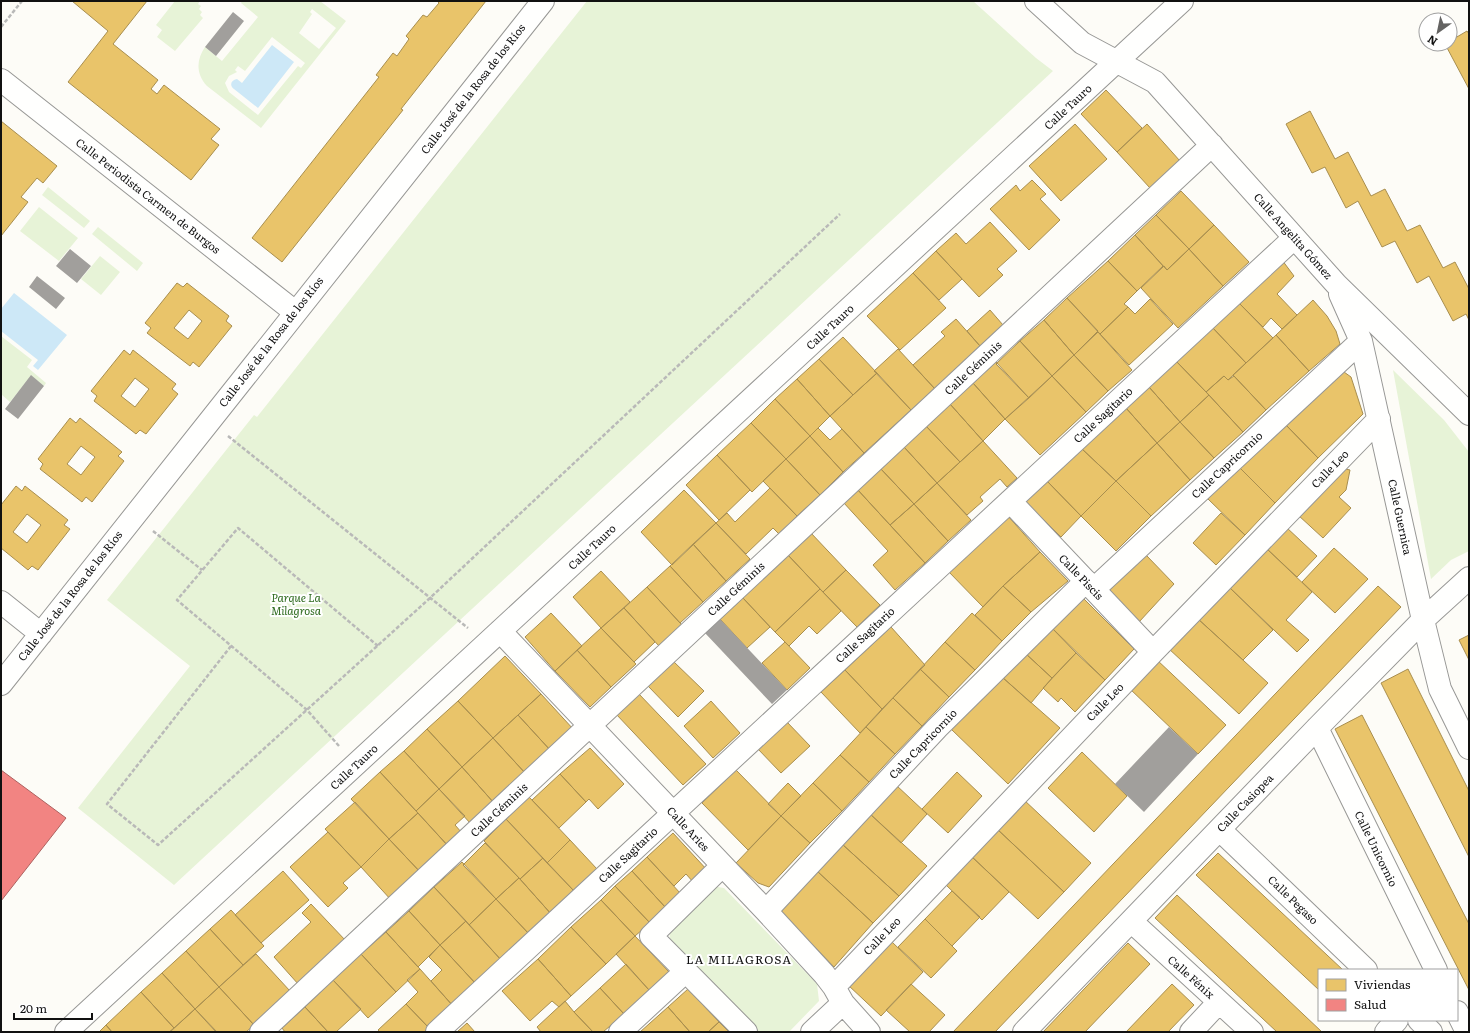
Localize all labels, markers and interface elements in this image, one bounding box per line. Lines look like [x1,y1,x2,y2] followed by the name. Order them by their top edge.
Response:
[1418,12,1458,52] north arrow
[416,20,528,157] street label: Calle José de la Rosa de los Ríos
[1424,32,1440,50] text: N
[1040,80,1095,133] street label: Calle Tauro
[73,134,224,257] street label: Calle Periodista Carmen de Burgos
[1251,189,1337,282] street label: Calle Angelita Gómez
[214,273,326,410] street label: Calle José de la Rosa de los Ríos
[802,300,857,353] street label: Calle Tauro
[940,337,1004,398] street label: Calle Géminis
[1069,382,1136,446] street label: Calle Sagitario
[1187,427,1265,501] street label: Calle Capricornio
[1307,446,1352,491] street label: Calle Leo
[1385,477,1417,556] street label: Calle Guernica
[564,520,619,573] street label: Calle Tauro
[13,527,125,664] street label: Calle José de la Rosa de los Ríos
[1056,550,1108,603] street label: Calle Piscis
[703,558,767,619] street label: Calle Géminis
[271,589,322,618] park label: Parque La Milagrosa
[831,602,898,666] street label: Calle Sagitario
[1082,679,1127,724] street label: Calle Leo
[885,705,960,782] street label: Calle Capricornio
[326,740,381,793] street label: Calle Tauro
[1212,770,1276,835] street label: Calle Casiopea
[466,779,530,840] street label: Calle Géminis
[664,802,714,854] street label: Calle Aries
[1352,808,1402,889] street label: Calle Unicornio
[594,822,661,886] street label: Calle Sagitario
[1265,871,1322,927] street label: Calle Pegaso
[859,913,904,958] street label: Calle Leo
[686,950,792,968] district label: LA MILAGROSA
[1165,951,1219,1002] street label: Calle Fénix
[1318,969,1458,1021] legend
[1354,975,1411,993] text: Viviendas
[14,995,92,1021] scale bar
[1354,995,1387,1013] text: Salud
[20,999,47,1017] text: 20 m

